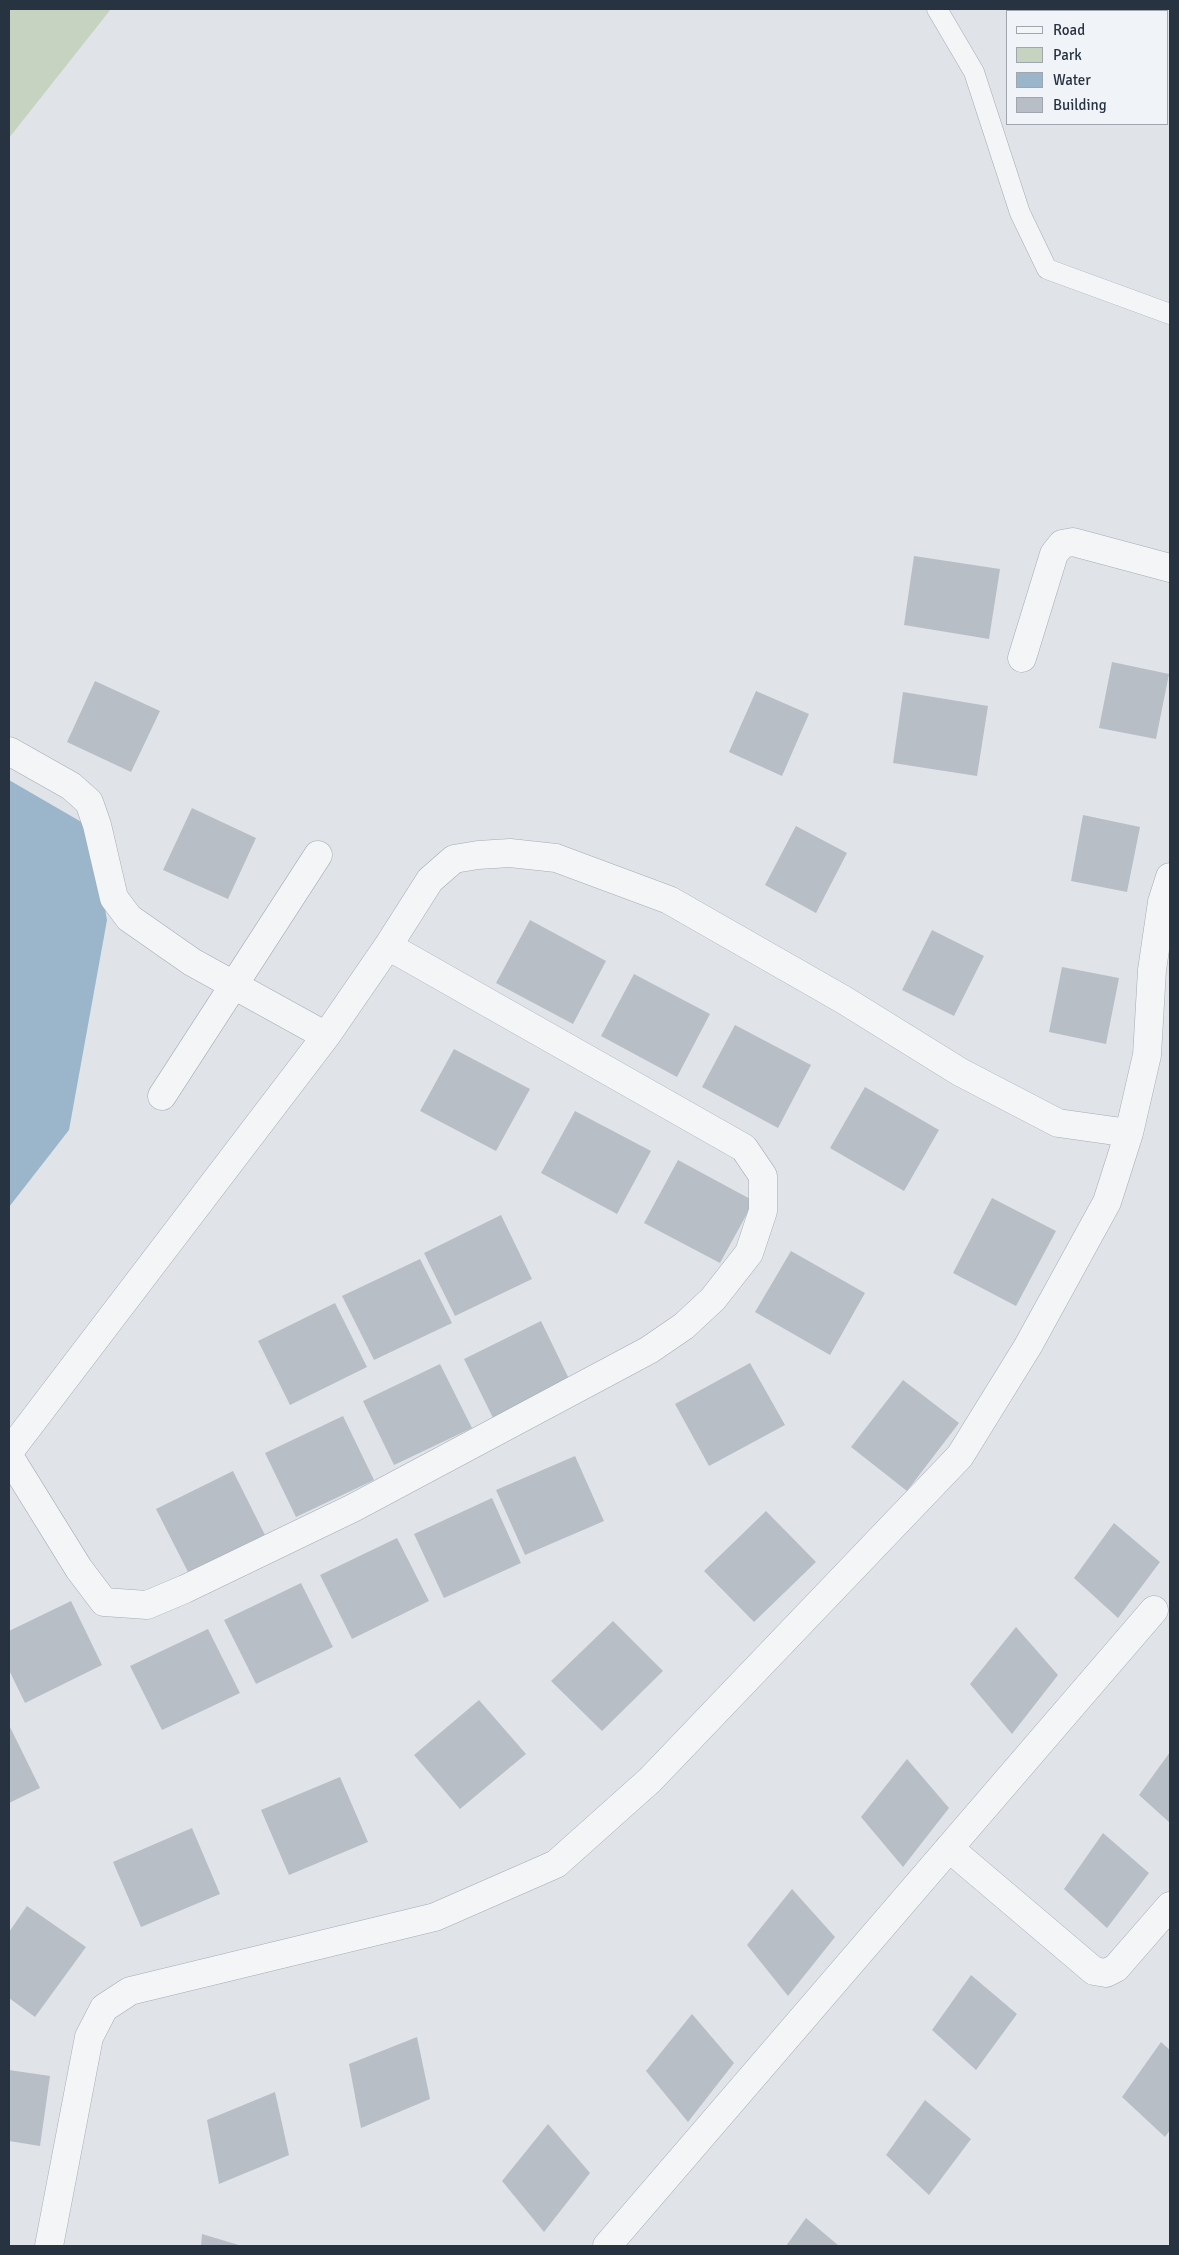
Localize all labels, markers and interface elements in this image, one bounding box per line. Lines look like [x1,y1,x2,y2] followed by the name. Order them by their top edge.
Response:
[1006,10,1169,125] legend
[1053,21,1085,39] text: Road
[1053,46,1082,64] text: Park
[1053,71,1091,89] text: Water
[1053,96,1107,114] text: Building

